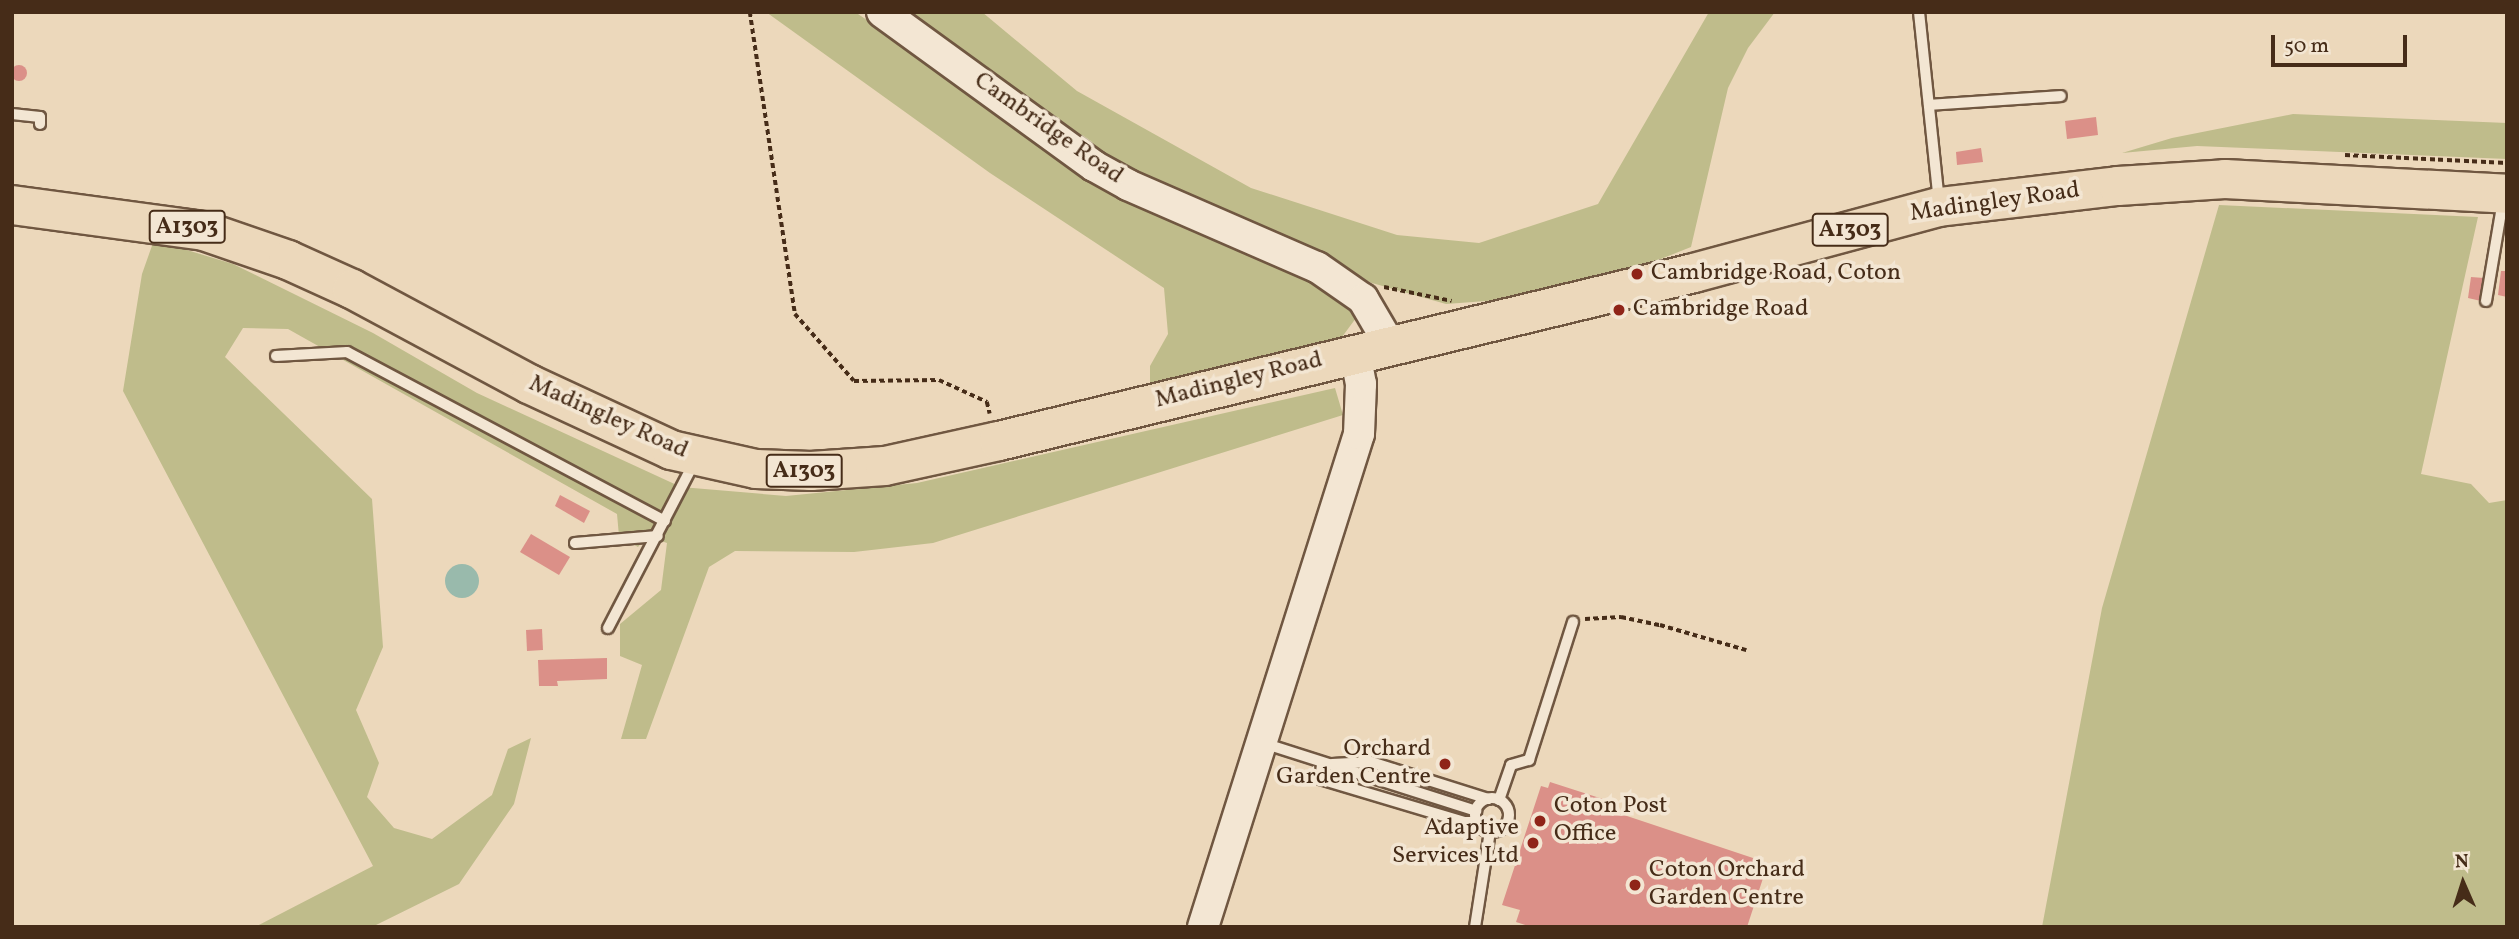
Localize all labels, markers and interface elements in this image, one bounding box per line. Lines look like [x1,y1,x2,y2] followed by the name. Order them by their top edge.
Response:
[2274,21,2410,65] scale bar
[2284,32,2329,61] text: 50 m
[968,67,1128,191] street label: Cambridge Road
[1908,177,2082,229] street label: Madingley Road
[148,208,226,246] road number: A1303
[1812,210,1888,249] road number: A1303
[1651,260,1901,288] place label: Cambridge Road, Coton
[1629,266,1645,282] marker: Cambridge Road, Coton
[1633,296,1808,324] place label: Cambridge Road
[1611,302,1627,318] marker: Cambridge Road
[1152,346,1326,416] street label: Madingley Road
[524,370,692,466] street label: Madingley Road
[766,452,842,491] road number: A1303
[1276,736,1431,792] place label: Orchard Garden Centre
[1437,756,1453,772] marker: Orchard Garden Centre
[1554,793,1667,849] place label: Coton Post Office
[1532,813,1548,829] marker: Coton Post Office
[1392,815,1519,871] place label: Adaptive Services Ltd
[1525,835,1541,851] marker: Adaptive Services Ltd
[2428,848,2498,918] north arrow
[2454,849,2469,875] text: N
[1649,857,1805,913] place label: Coton Orchard Garden Centre
[1627,877,1643,893] marker: Coton Orchard Garden Centre

